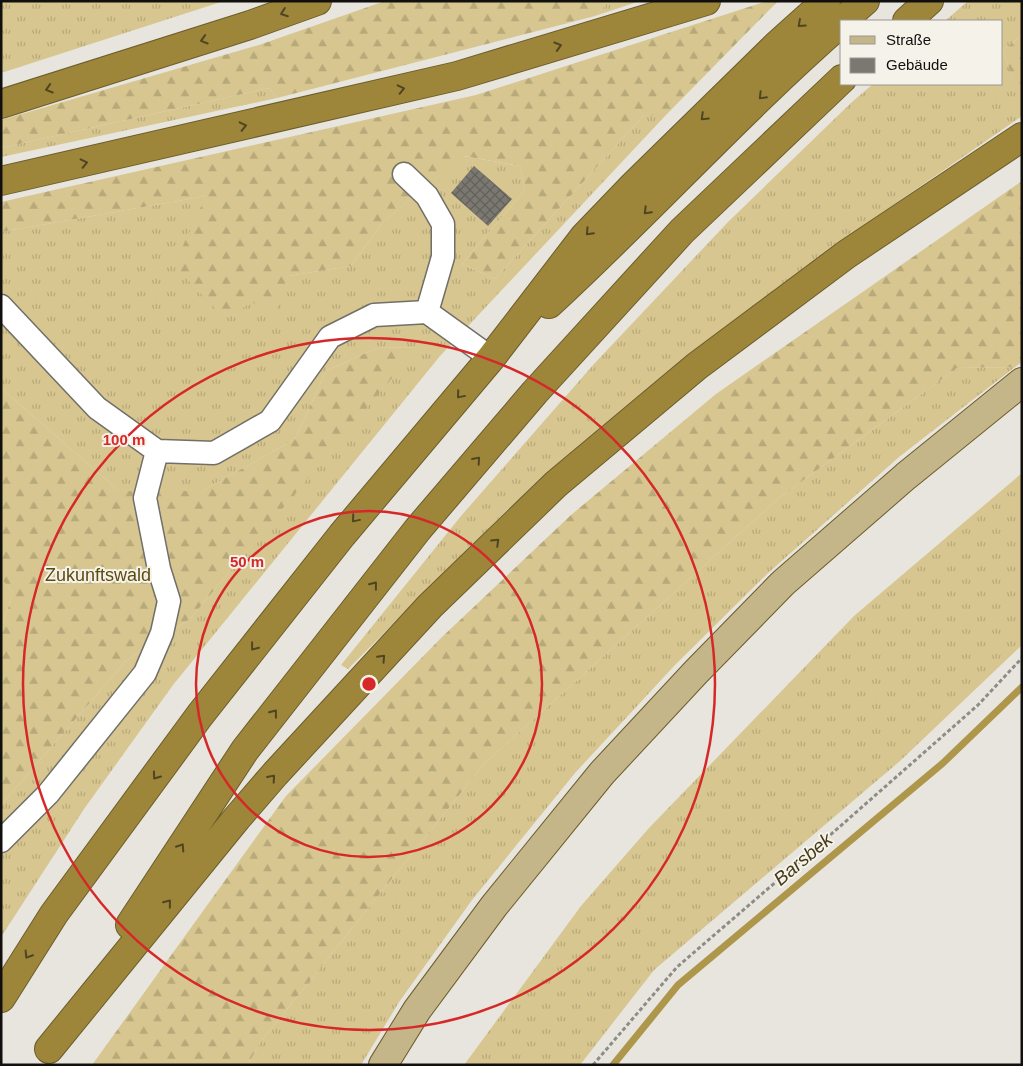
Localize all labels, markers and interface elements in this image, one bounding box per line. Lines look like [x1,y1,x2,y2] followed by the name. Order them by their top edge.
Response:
[280,7,288,17] one-way arrow
[798,18,807,27] one-way arrow
[840,20,1003,85] legend
[886,31,931,48] text: Straße
[200,34,209,44] one-way arrow
[553,42,561,52] one-way arrow
[886,56,948,73] text: Gebäude
[45,83,54,93] one-way arrow
[397,84,406,95] one-way arrow
[759,90,768,99] one-way arrow
[701,111,710,120] one-way arrow
[238,121,247,132] one-way arrow
[80,158,89,169] one-way arrow
[644,205,653,214] one-way arrow
[586,227,595,236] one-way arrow
[457,390,466,399] one-way arrow
[103,431,145,448] text: 100 m
[471,457,480,466] one-way arrow
[352,514,361,523] one-way arrow
[490,539,499,548] one-way arrow
[230,553,264,570] text: 50 m
[45,565,151,585] park label: Zukunftswald
[368,582,377,591] one-way arrow
[251,641,260,651] one-way arrow
[376,654,385,663] one-way arrow
[360,675,378,693] centre of rings
[268,710,277,719] one-way arrow
[153,770,161,779] one-way arrow
[266,774,275,783] one-way arrow
[770,828,838,889] water label: Barsbek
[175,843,184,853] one-way arrow
[163,899,172,908] one-way arrow
[25,949,35,958] one-way arrow

